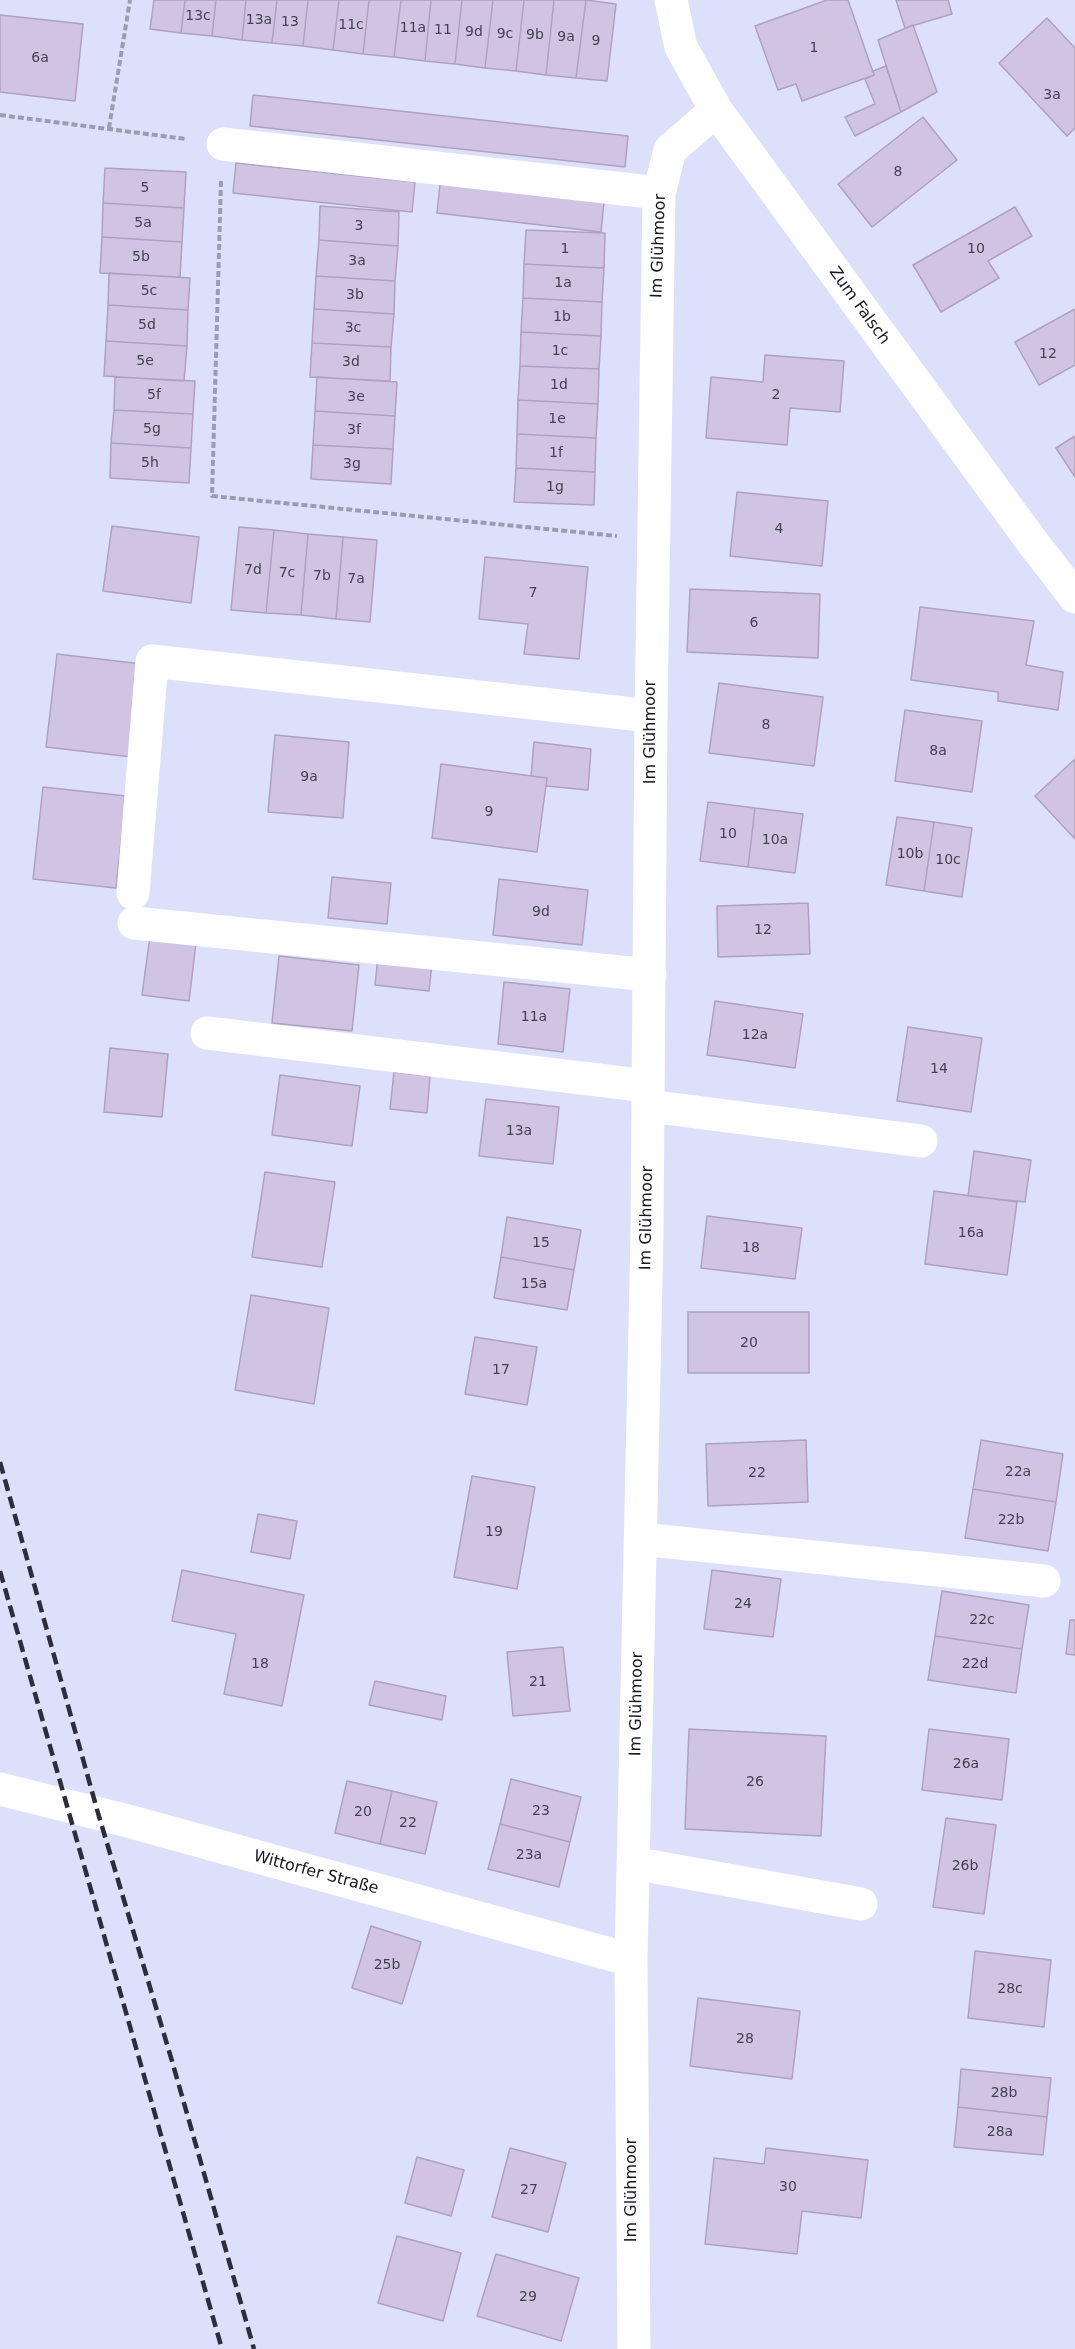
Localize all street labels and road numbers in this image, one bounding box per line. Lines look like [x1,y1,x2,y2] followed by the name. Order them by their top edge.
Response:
[648,194,670,298] street label: Im Glühmoor
[824,264,894,348] street label: Zum Falsch
[641,680,661,784] street label: Im Glühmoor
[636,1166,658,1270] street label: Im Glühmoor
[626,1652,648,1756] street label: Im Glühmoor
[251,1847,381,1899] street label: Wittorfer Straße
[622,2138,642,2242] street label: Im Glühmoor

